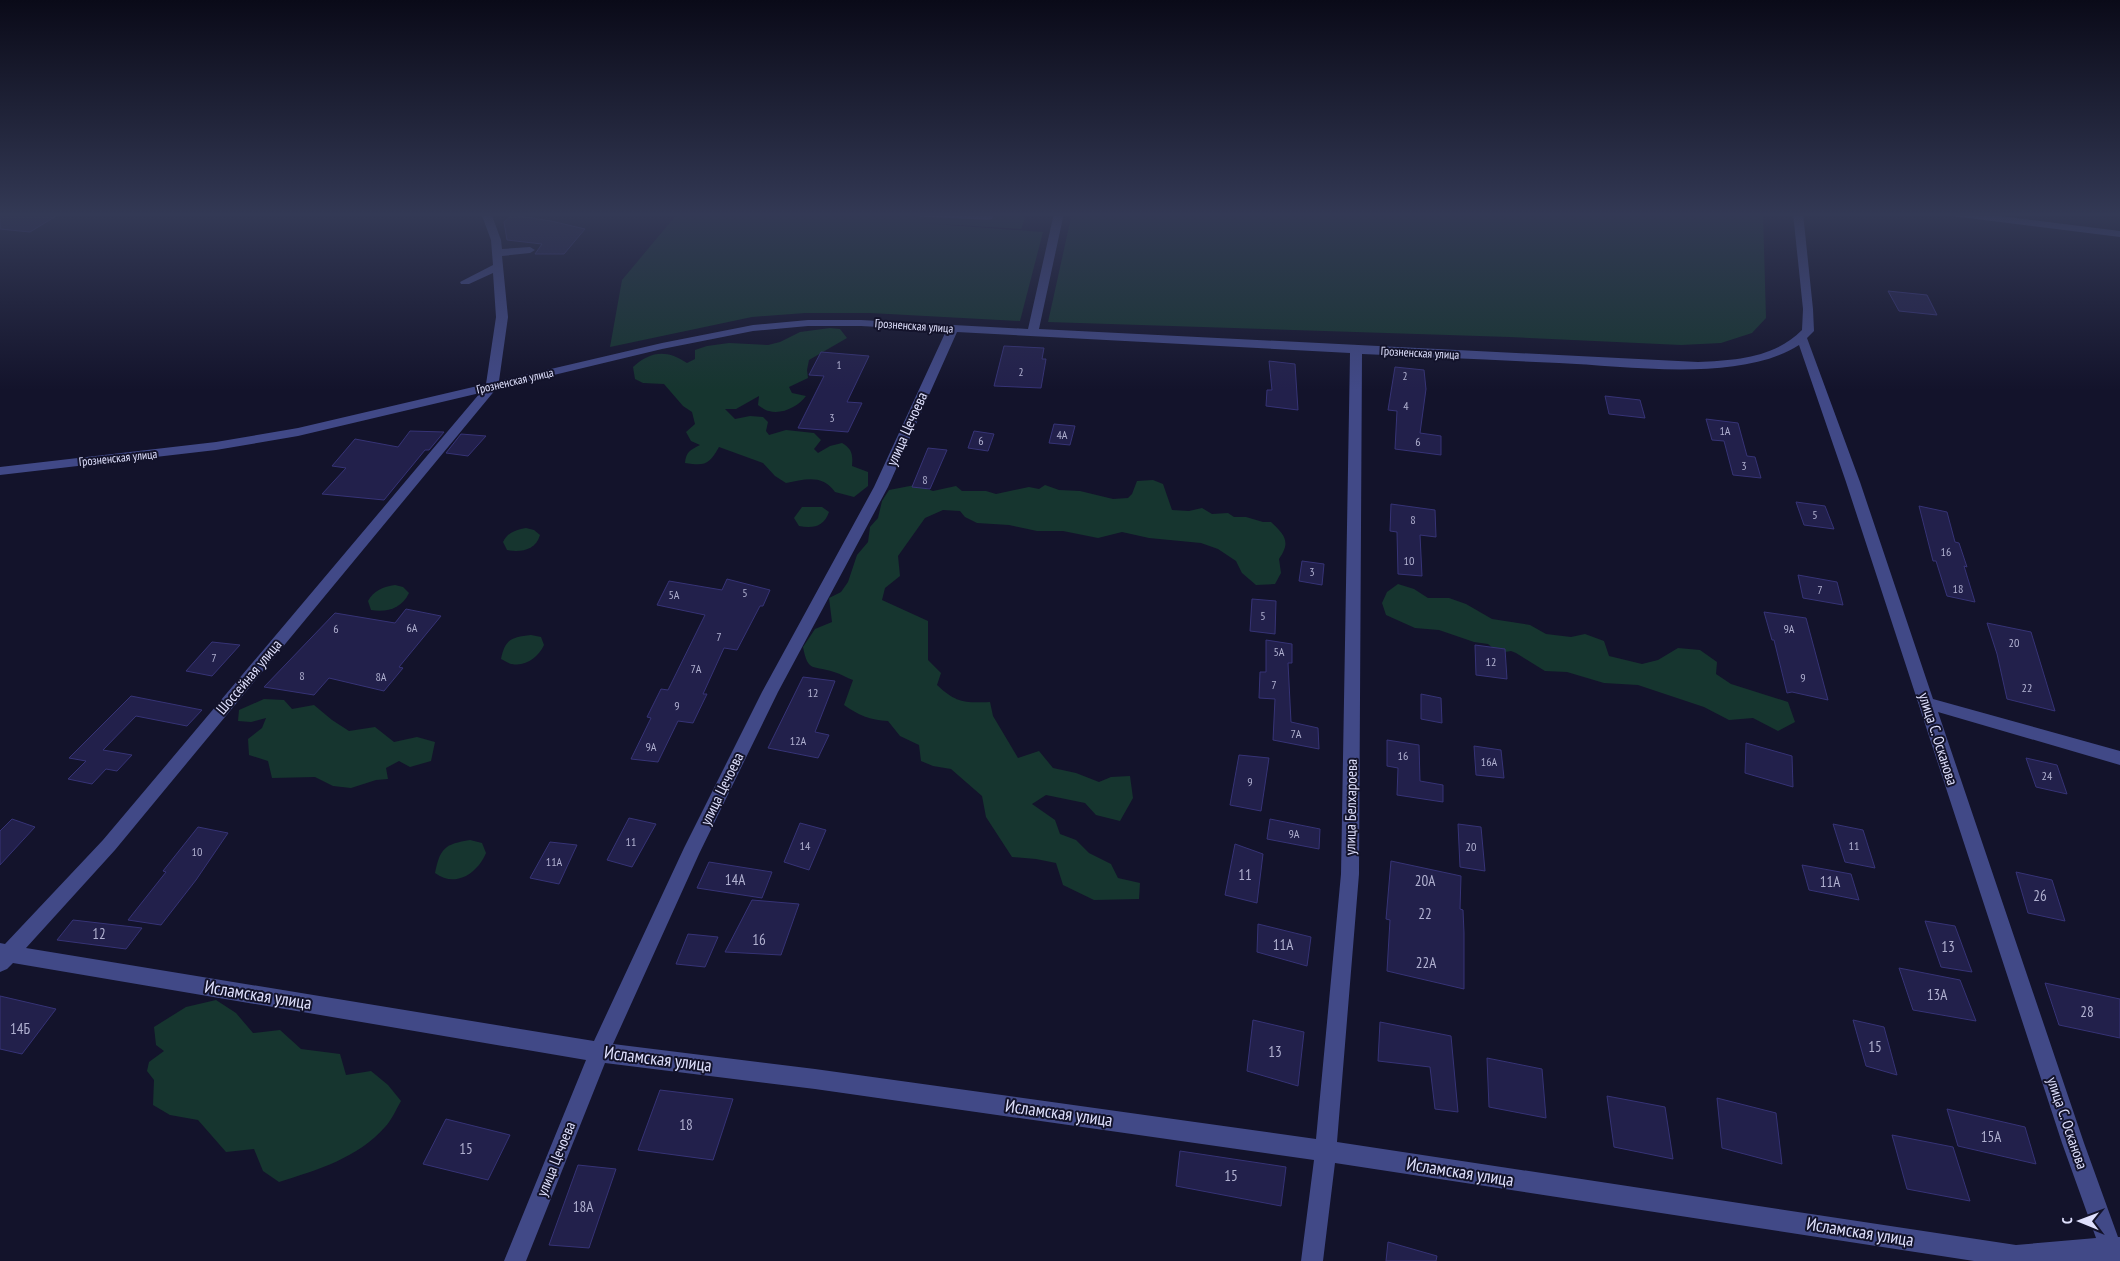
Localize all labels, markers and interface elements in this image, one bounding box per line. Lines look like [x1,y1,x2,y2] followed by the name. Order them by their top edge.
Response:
[874,315,954,336] street label: Грозненская улица
[1380,343,1460,362] street label: Грозненская улица
[837,358,842,372] house number: 1
[475,364,555,397] street label: Грозненская улица
[1019,365,1024,379] house number: 2
[1403,369,1408,383] house number: 2
[882,389,931,469] street label: улица Цечоева
[1403,398,1409,413] house number: 4
[829,410,835,425] house number: 3
[1719,423,1731,438] house number: 1А
[1056,427,1068,442] house number: 4А
[978,433,984,448] house number: 6
[1415,434,1421,449] house number: 6
[78,446,158,469] street label: Грозненская улица
[1741,458,1747,473] house number: 3
[922,472,928,487] house number: 8
[1812,507,1818,522] house number: 5
[1410,512,1416,527] house number: 8
[1941,544,1951,559] house number: 16
[1404,553,1414,568] house number: 10
[1309,564,1315,579] house number: 3
[1953,581,1963,596] house number: 18
[1817,582,1823,597] house number: 7
[742,585,748,600] house number: 5
[668,587,680,602] house number: 5А
[1260,608,1266,623] house number: 5
[406,620,418,635] house number: 6А
[333,621,339,636] house number: 6
[1783,621,1795,636] house number: 9А
[716,629,722,644] house number: 7
[212,635,285,718] street label: Шоссейная улица
[2009,635,2019,650] house number: 20
[1273,644,1285,659] house number: 5А
[211,650,217,665] house number: 7
[1486,654,1496,669] house number: 12
[690,661,702,676] house number: 7А
[299,668,305,683] house number: 8
[375,669,387,684] house number: 8А
[1800,670,1806,685] house number: 9
[1271,677,1277,692] house number: 7
[2022,680,2032,695] house number: 22
[808,685,818,700] house number: 12
[1915,690,1962,787] street label: улица С. Осканова
[674,698,680,713] house number: 9
[1290,726,1302,741] house number: 7А
[790,733,807,748] house number: 12А
[645,739,657,754] house number: 9А
[1398,748,1408,763] house number: 16
[696,749,747,828] street label: улица Цечоева
[1481,754,1498,769] house number: 16А
[1340,759,1361,855] street label: улица Белхароева
[2042,768,2053,783] house number: 24
[1247,774,1253,789] house number: 9
[1288,826,1300,841] house number: 9А
[626,834,636,849] house number: 11
[800,838,811,853] house number: 14
[1849,838,1859,853] house number: 11
[1466,839,1476,854] house number: 20
[192,844,202,859] house number: 10
[546,854,563,869] house number: 11А
[1238,865,1252,884] house number: 11
[725,870,746,889] house number: 14А
[1415,871,1436,890] house number: 20А
[1820,872,1841,891] house number: 11А
[2033,886,2047,905] house number: 26
[1418,904,1432,923] house number: 22
[92,924,106,943] house number: 12
[752,930,766,949] house number: 16
[1273,935,1294,954] house number: 11А
[1941,937,1955,956] house number: 13
[1416,953,1437,972] house number: 22А
[203,975,313,1014] street label: Исламская улица
[1927,985,1948,1004] house number: 13А
[2080,1002,2094,1021] house number: 28
[10,1019,30,1038] house number: 14Б
[1868,1037,1882,1056] house number: 15
[603,1040,713,1077] street label: Исламская улица
[1268,1042,1282,1061] house number: 13
[2043,1074,2092,1171] street label: улица С. Осканова
[1004,1094,1114,1131] street label: Исламская улица
[679,1115,693,1134] house number: 18
[532,1119,579,1199] street label: улица Цечоева
[1981,1127,2002,1146] house number: 15А
[459,1139,473,1158] house number: 15
[1405,1152,1515,1191] street label: Исламская улица
[1224,1166,1238,1185] house number: 15
[2055,1196,2105,1246] north arrow
[573,1197,594,1216] house number: 18А
[1805,1212,1915,1251] street label: Исламская улица
[2058,1217,2076,1224] text: С

